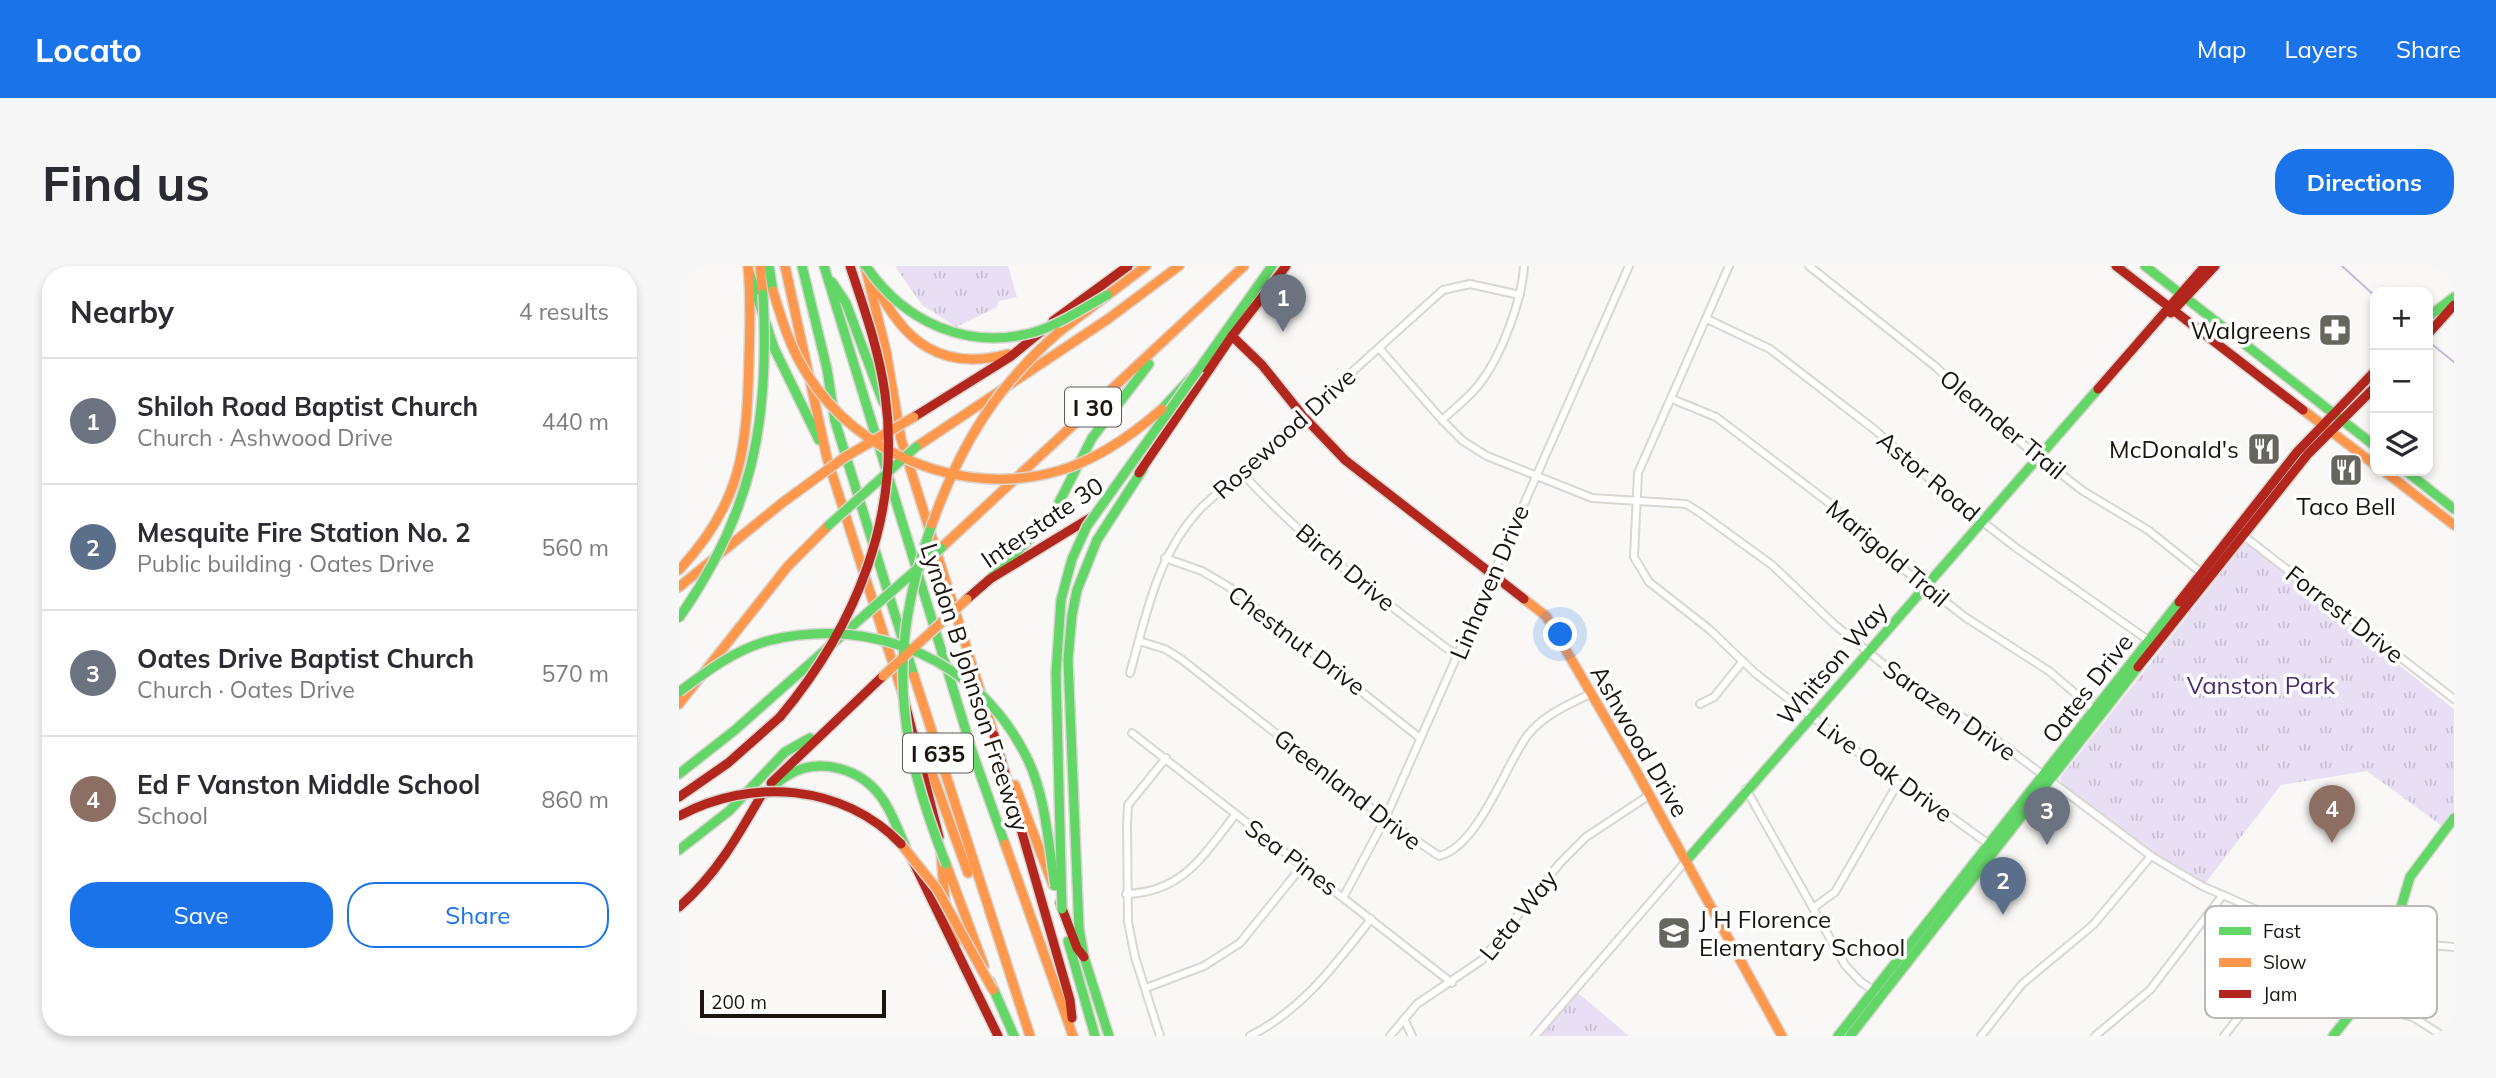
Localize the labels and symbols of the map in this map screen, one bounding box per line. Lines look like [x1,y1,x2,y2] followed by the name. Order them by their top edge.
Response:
[1260,274,1306,332] pin: 1
[2316,311,2354,349] pharmacy icon: Walgreens
[2190,315,2311,345] place label: Walgreens
[1206,361,1362,505] street label: Rosewood Drive
[1934,363,2072,485] street label: Oleander Trail
[1065,388,1121,426] road number: I 30
[1871,424,1987,528] street label: Astor Road
[2245,430,2283,468] restaurant icon: McDonald's
[2109,434,2239,464] place label: McDonald's
[2327,451,2365,489] restaurant icon: Taco Bell
[975,470,1109,574] street label: Interstate 30
[2296,491,2396,521] place label: Taco Bell
[1821,493,1955,613] street label: Marigold Trail
[1443,500,1535,664] street label: Linhaven Drive
[1290,517,1402,617] street label: Birch Drive
[914,539,1036,835] street label: Lyndon B Johnson Freeway
[2280,559,2410,669] street label: Forrest Drive
[1222,579,1372,701] street label: Chestnut Drive
[1770,595,1894,731] street label: Whitson Way
[1543,617,1577,651] your location
[2035,627,2139,749] street label: Oates Drive
[1878,653,2022,767] street label: Sarazen Drive
[1584,660,1696,822] street label: Ashwood Drive
[2187,670,2336,700] park label: Vanston Park
[1811,710,1959,828] street label: Live Oak Drive
[1268,722,1428,856] street label: Greenland Drive
[903,733,973,772] road number: I 635
[2309,785,2355,843] pin: 4
[2024,787,2070,845] pin: 3
[1239,812,1345,902] street label: Sea Pines
[1980,857,2026,915] pin: 2
[1473,864,1564,966] street label: Leta Way
[1699,904,1905,962] place label: J H Florence Elementary School
[2205,906,2437,1018] legend
[1655,914,1693,952] school or university icon: J H Florence Elementary School
[2263,919,2301,943] text: Fast
[2263,950,2307,974] text: Slow
[2263,982,2297,1006] text: Jam
[700,987,885,1019] scale bar

